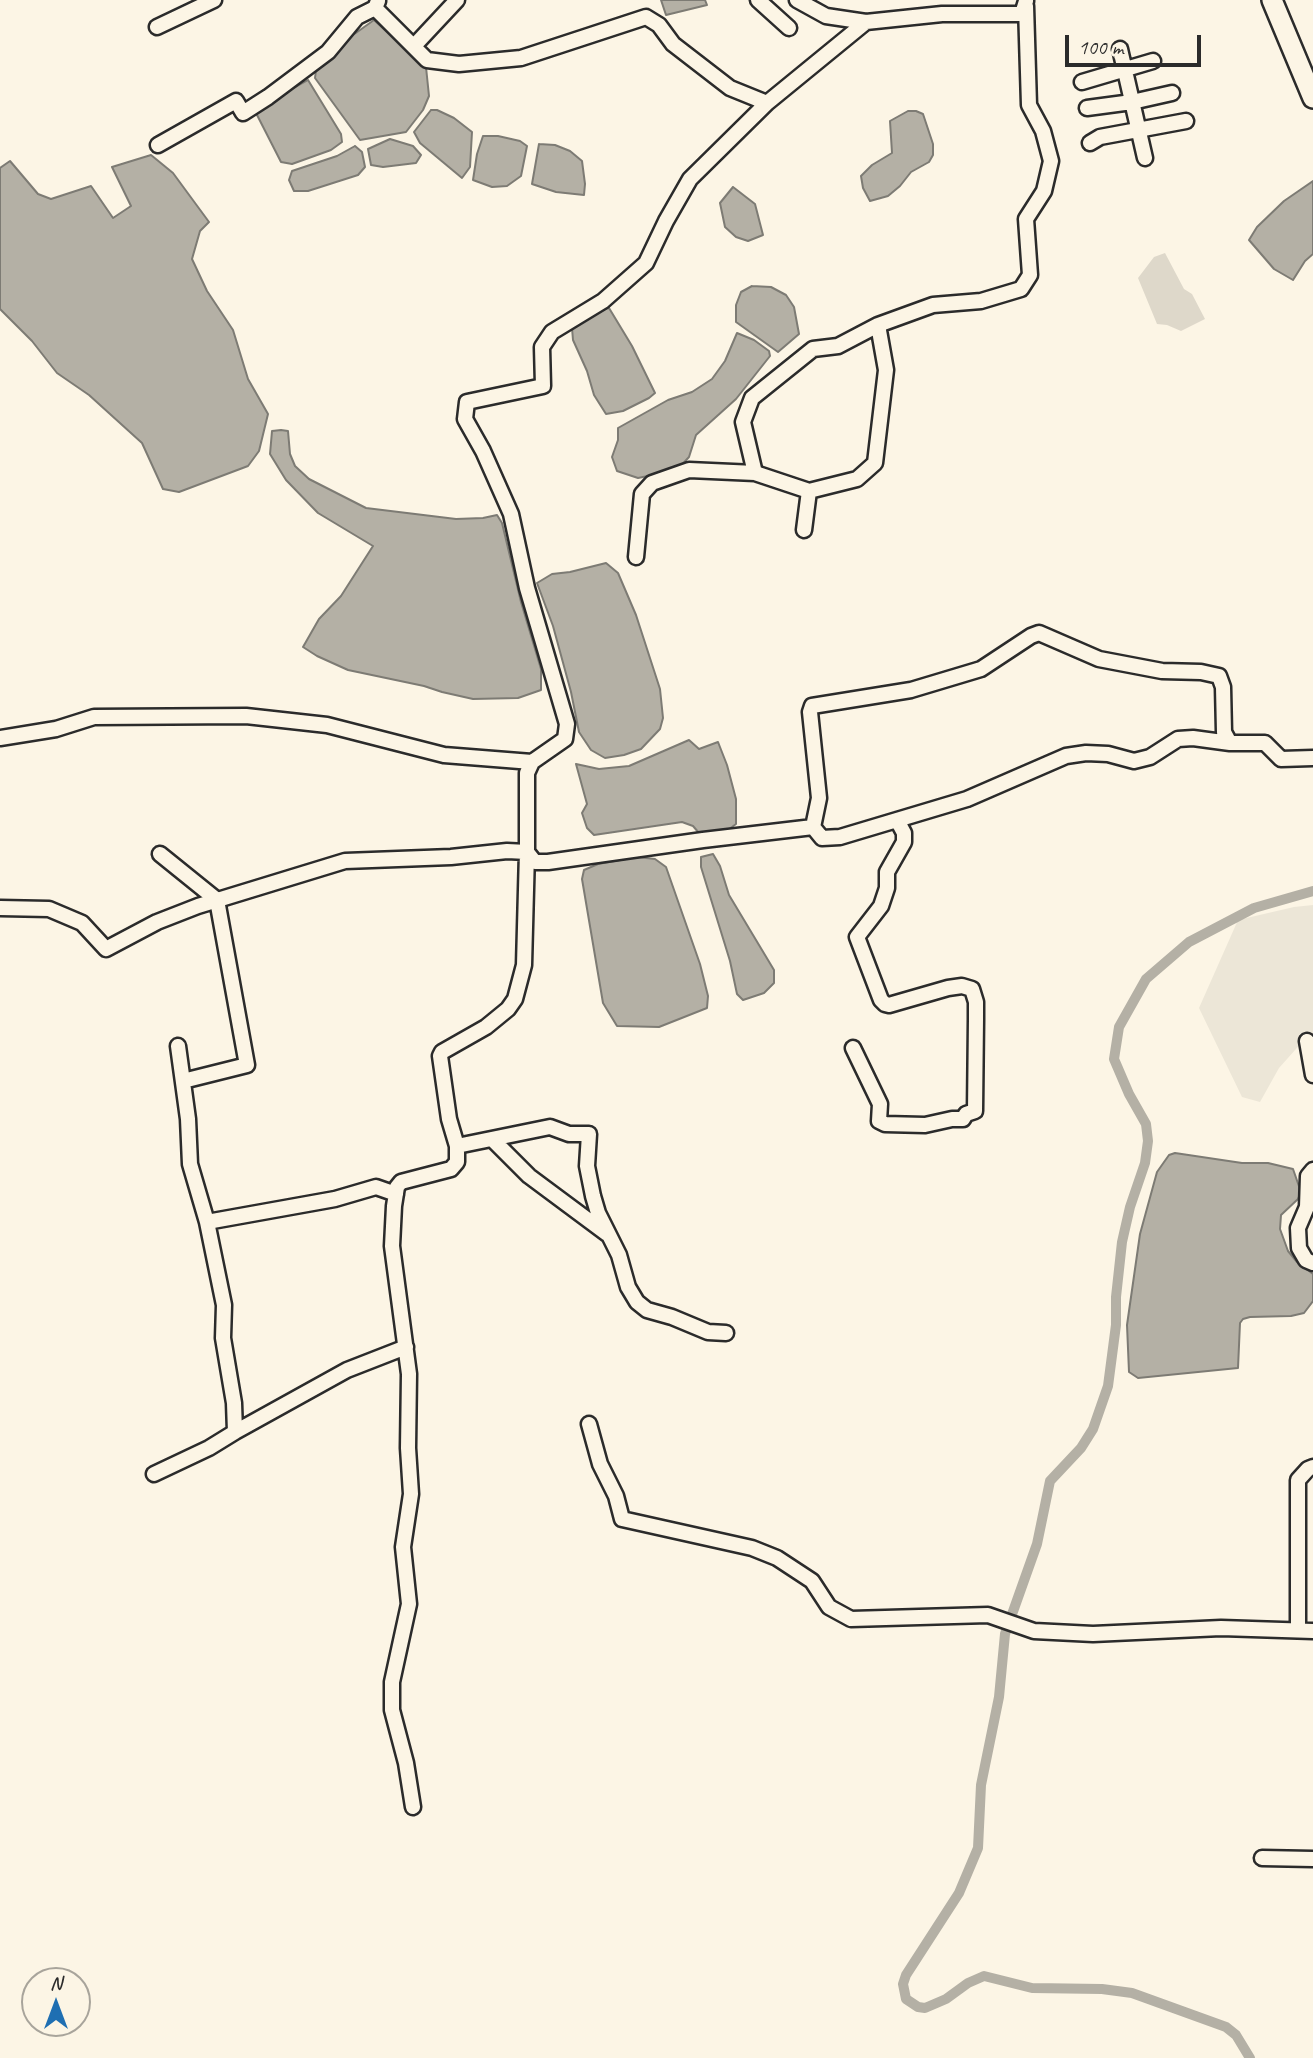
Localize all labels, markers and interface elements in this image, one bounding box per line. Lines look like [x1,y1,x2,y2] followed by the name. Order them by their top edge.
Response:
[1068,21,1204,65] scale bar
[1078,34,1123,60] text: 100 m
[21,1967,91,2037] north arrow
[50,1971,62,1995] text: N

